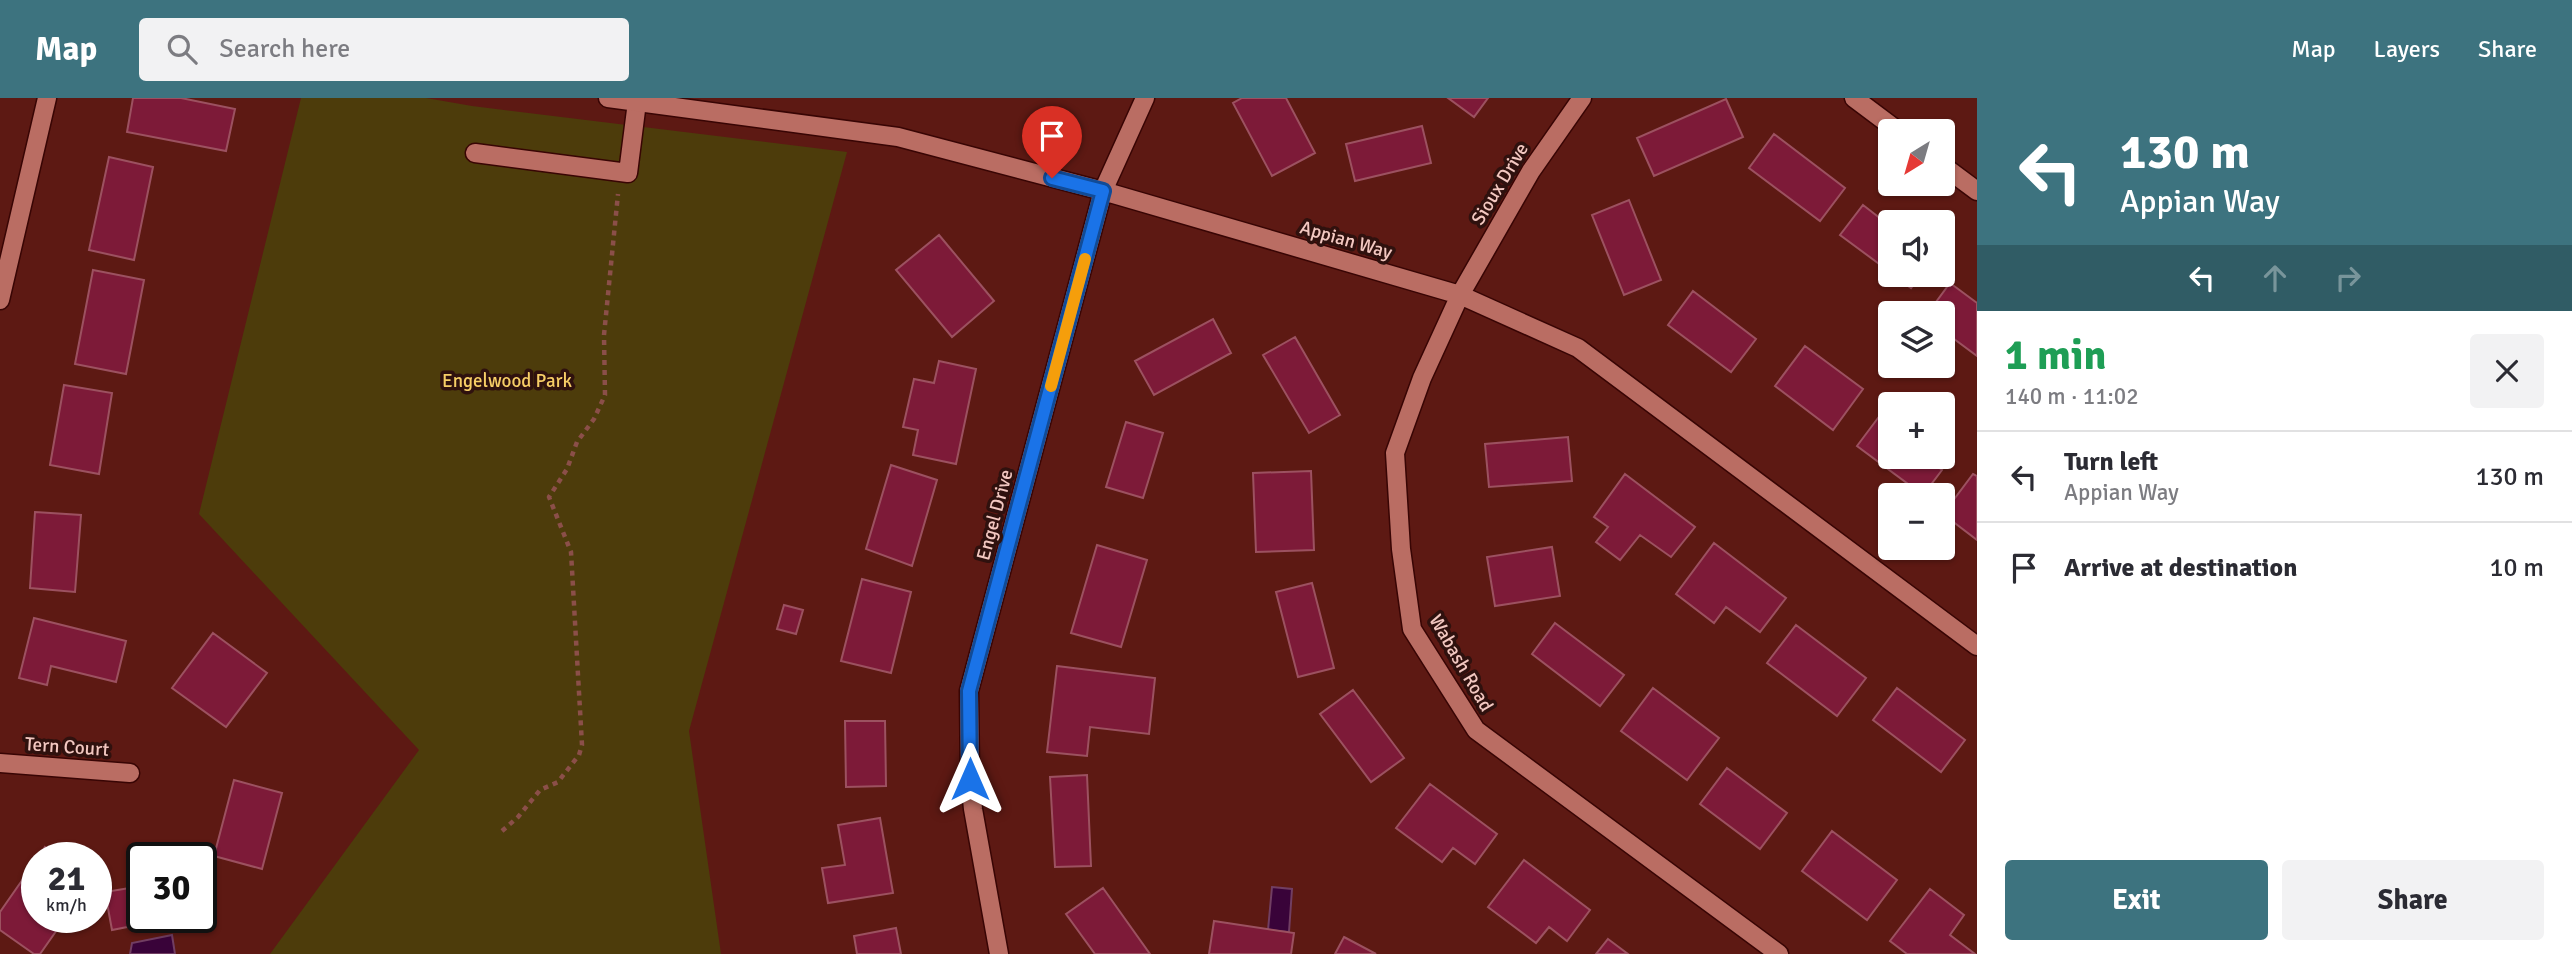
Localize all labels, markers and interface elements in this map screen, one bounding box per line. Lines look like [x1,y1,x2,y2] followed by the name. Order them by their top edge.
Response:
[139,18,629,81] search box
[35,29,97,70] text: Map
[163,30,201,68] icon: search
[219,33,350,65] text: Search here
[2291,34,2336,64] text: Map
[2374,34,2440,64] text: Layers
[2478,34,2537,64] text: Share
[1022,106,1082,178] pin
[1033,117,1071,155] icon: arrive
[1878,119,1955,196] north arrow
[1878,119,1955,560] map controls
[2120,122,2250,182] text: 130 m
[2005,126,2096,217] icon: left
[1466,139,1534,229] street label: Sioux Drive
[2120,182,2280,221] text: Appian Way
[1878,210,1955,287] button: sound
[1297,215,1395,265] street label: Appian Way
[2183,259,2221,297] icon: left
[2256,259,2294,297] icon: ahead
[2329,259,2367,297] icon: right
[1878,301,1955,378] button: layers
[2005,330,2106,381] text: 1 min
[2470,334,2544,408] button: close
[442,369,573,393] park label: Engelwood Park
[2005,382,2139,411] text: 140 m · 11:02
[1878,392,1955,469] button: +
[2064,446,2158,478] text: Turn left
[2005,458,2043,496] icon: left
[2475,461,2544,493] text: 130 m
[971,467,1019,563] street label: Engel Drive
[2064,478,2179,507] text: Appian Way
[1878,483,1955,560] button: −
[2005,549,2043,587] icon: arrive
[2064,552,2297,584] text: Arrive at destination
[2489,552,2544,584] text: 10 m
[1424,610,1498,716] street label: Wabash Road
[24,732,110,762] street label: Tern Court
[933,742,1007,816] position arrow
[126,842,217,933] speed limit sign: 30
[48,857,85,900] text: 21
[2005,860,2268,940] button: Exit
[2282,860,2544,940] button: Share
[46,894,87,916] text: km/h

